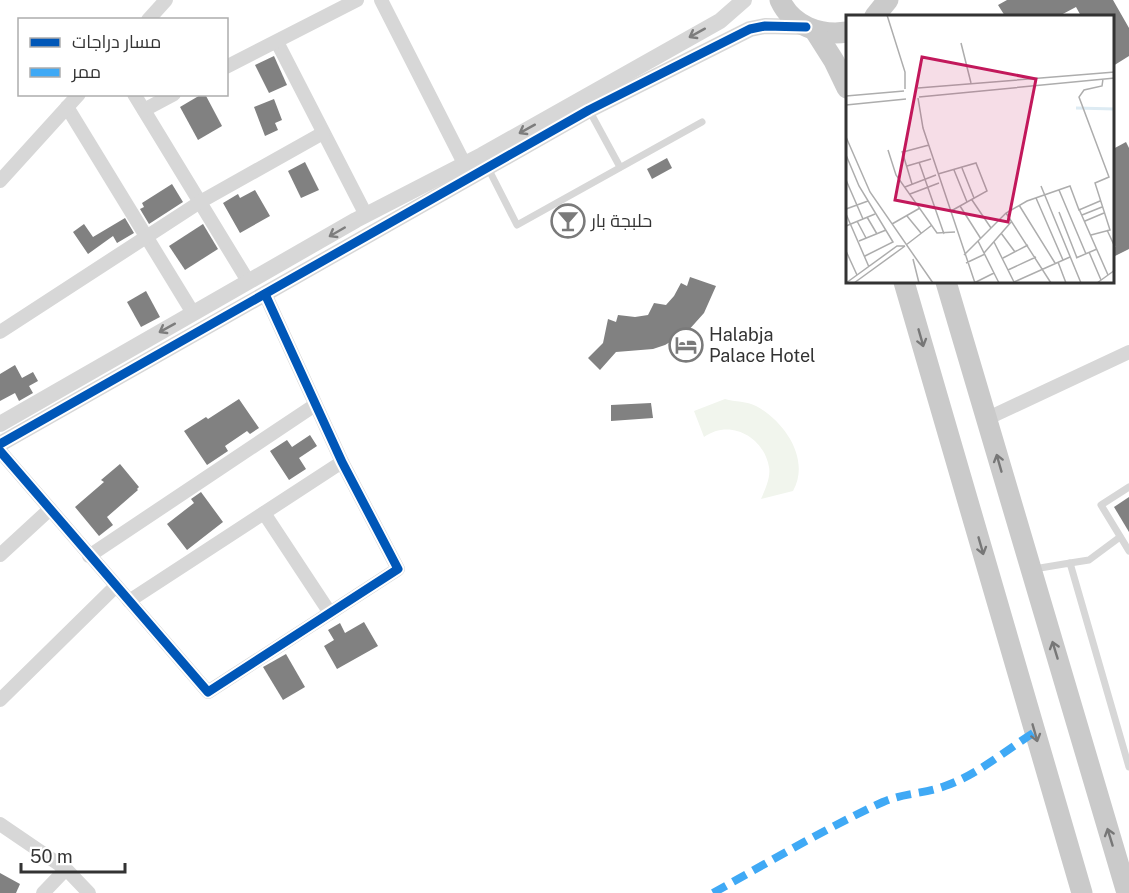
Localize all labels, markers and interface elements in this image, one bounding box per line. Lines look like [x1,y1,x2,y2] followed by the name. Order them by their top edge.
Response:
[846,15,1114,284] inset map
[18,18,228,96] legend
[689,28,706,40] one-way arrow
[72,31,161,53] text: مسار دراجات
[71,61,101,83] text: ممر
[519,123,536,135] one-way arrow
[550,203,586,239] bar icon: حلبجة بار
[590,210,652,232] place label: حلبجة بار
[329,226,346,238] one-way arrow
[159,322,176,334] one-way arrow
[709,324,816,366] place label: Halabja Palace Hotel
[668,327,704,363] hotel icon: Halabja Palace Hotel
[915,328,927,347] one-way arrow
[993,454,1004,473] one-way arrow
[976,536,987,555] one-way arrow
[1049,641,1060,660] one-way arrow
[1030,723,1041,742] one-way arrow
[1104,828,1115,847] one-way arrow
[21,836,124,874] scale bar
[30,846,73,867] text: 50 m

